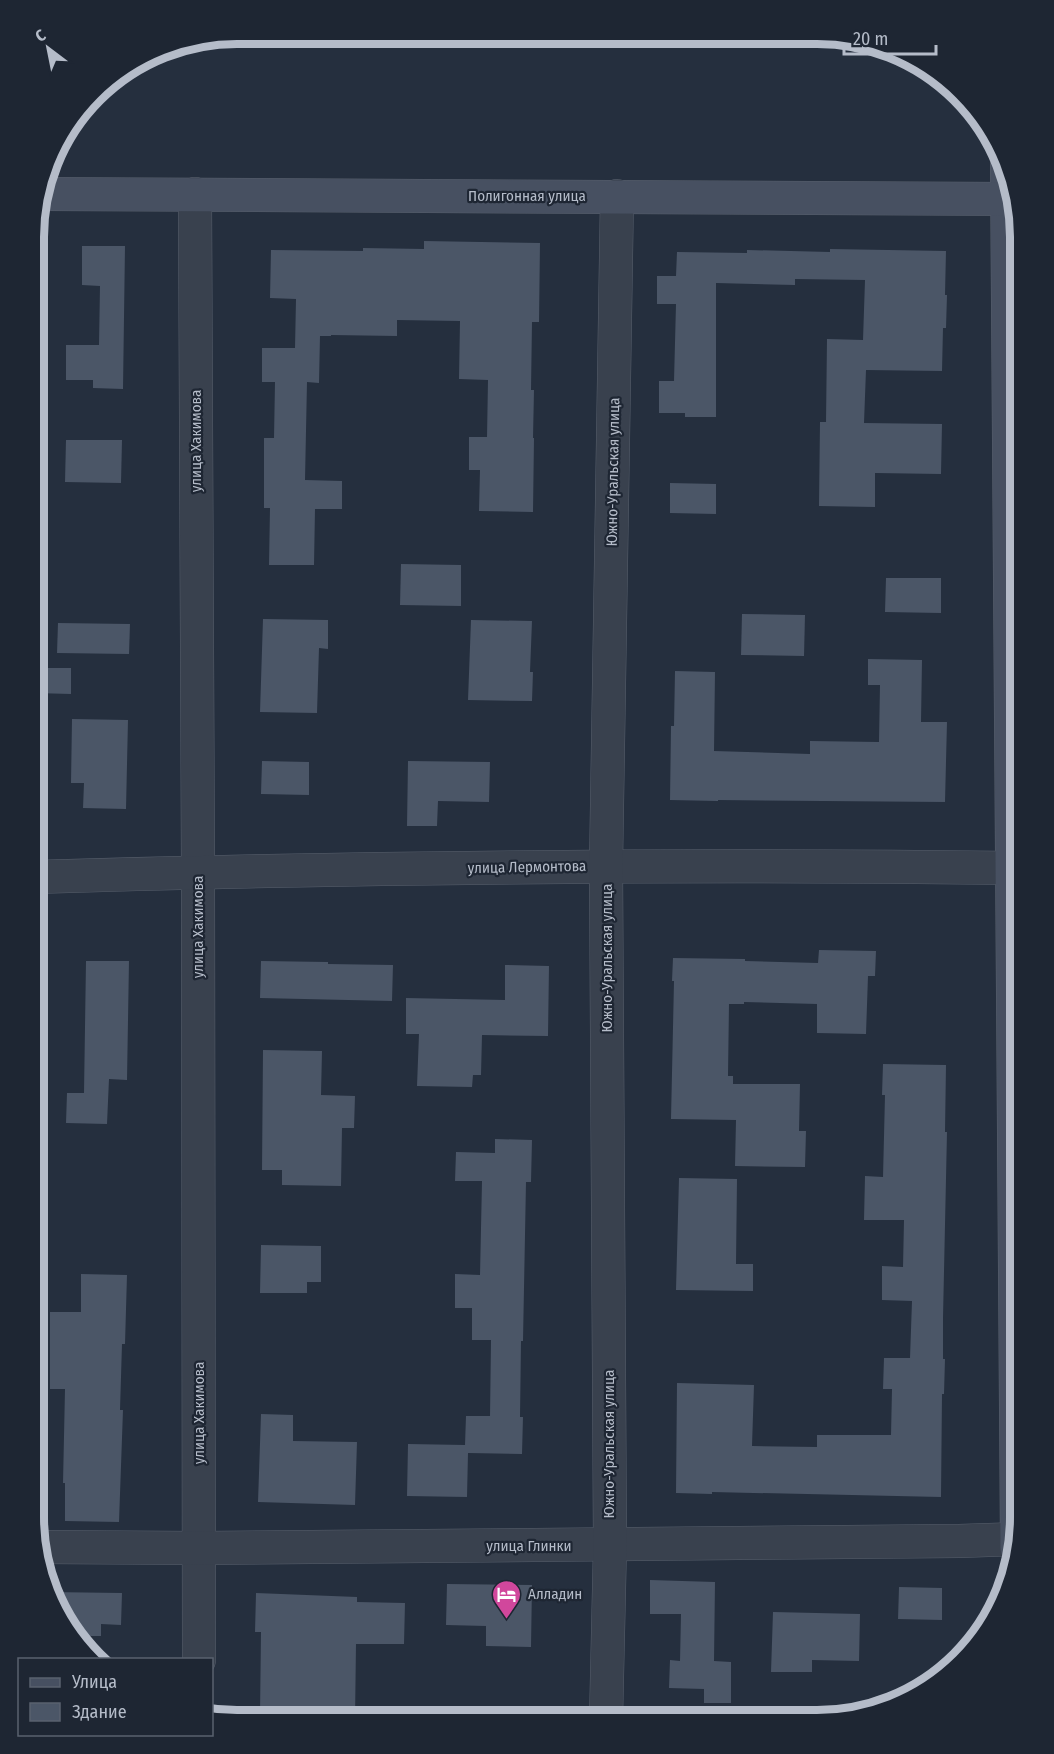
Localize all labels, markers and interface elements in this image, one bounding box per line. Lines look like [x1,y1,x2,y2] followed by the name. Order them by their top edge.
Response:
[18,18,78,78] north arrow
[844,18,936,56] scale bar
[32,25,49,46] text: С
[853,28,888,50] text: 20 m
[468,187,586,205] street label: Полигонная улица
[187,390,205,492] street label: улица Хакимова
[603,397,623,547] street label: Южно-Уральская улица
[468,857,586,877] street label: улица Лермонтова
[189,876,207,978] street label: улица Хакимова
[598,884,616,1032] street label: Южно-Уральская улица
[190,1362,208,1464] street label: улица Хакимова
[600,1370,618,1518] street label: Южно-Уральская улица
[486,1537,572,1555] street label: улица Глинки
[491,1578,523,1620] hotel icon: Алладин
[528,1585,582,1603] place label: Алладин
[18,1658,213,1736] legend
[71,1671,117,1693] text: Улица
[72,1701,127,1723] text: Здание

